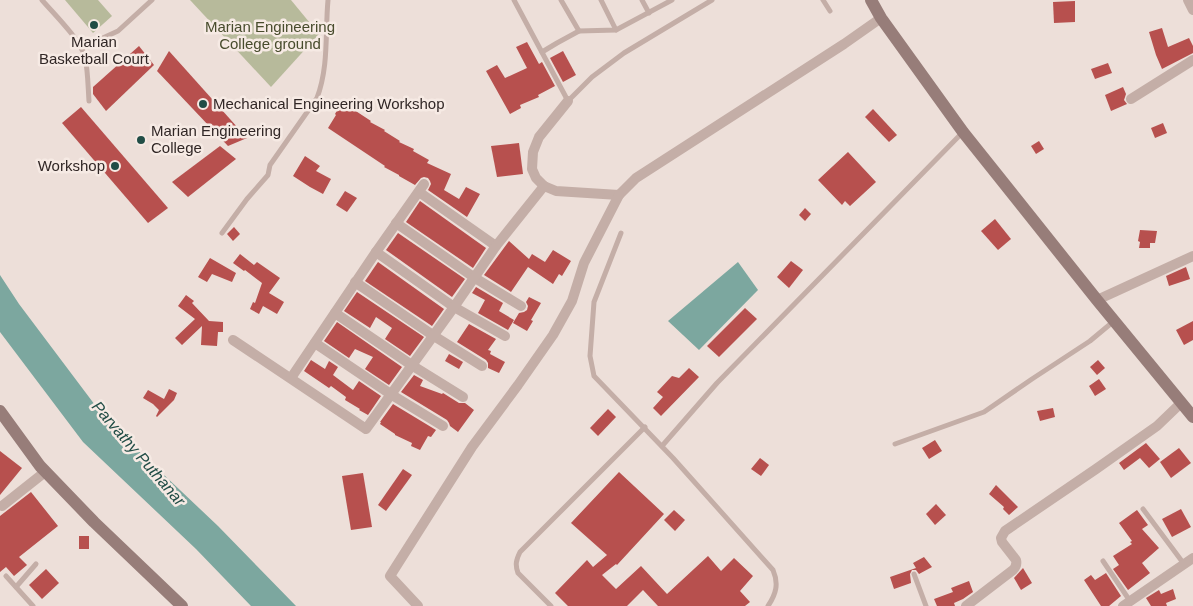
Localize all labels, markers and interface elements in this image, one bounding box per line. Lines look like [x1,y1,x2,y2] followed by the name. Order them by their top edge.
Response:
[205,18,335,52] park label: Marian Engineering College ground
[88,19,100,31] marker: Marian Basketball Court
[39,33,150,67] place label: Marian Basketball Court
[213,95,445,112] place label: Mechanical Engineering Workshop
[197,98,209,110] marker: Mechanical Engineering Workshop
[151,122,281,156] place label: Marian Engineering College
[135,134,147,146] marker: Marian Engineering College
[38,157,105,174] place label: Workshop
[109,160,121,172] marker: Workshop
[89,398,189,509] water label: Parvathy Puthanar

